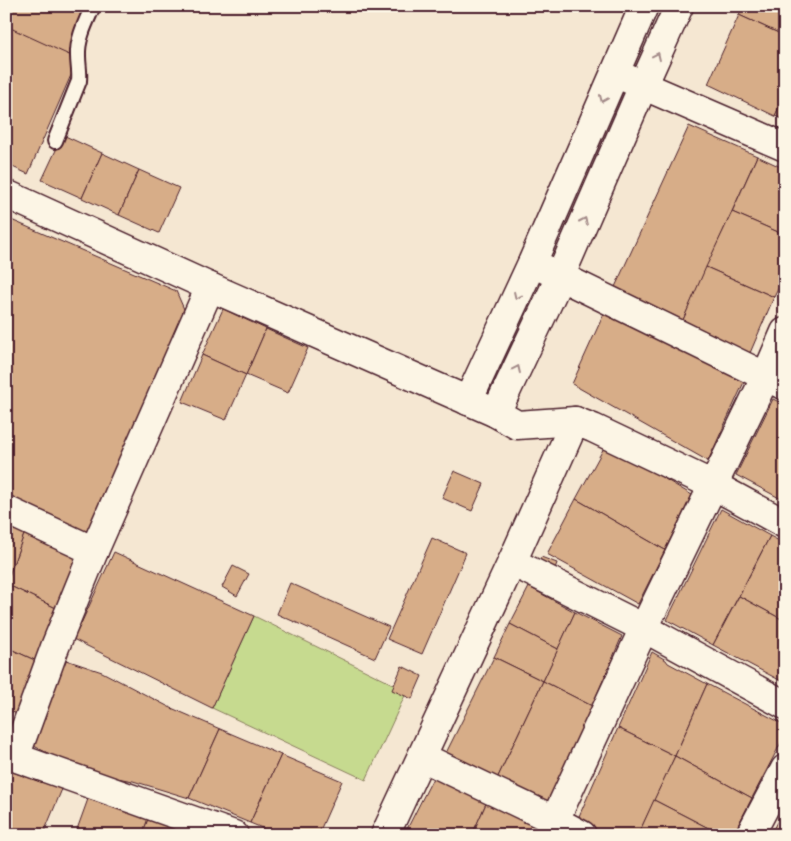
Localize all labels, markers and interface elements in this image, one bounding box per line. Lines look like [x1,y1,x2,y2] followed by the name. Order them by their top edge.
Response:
[650,52,661,61] one-way arrow
[598,94,609,103] one-way arrow
[578,217,589,226] one-way arrow
[512,291,523,300] one-way arrow
[510,365,521,374] one-way arrow

